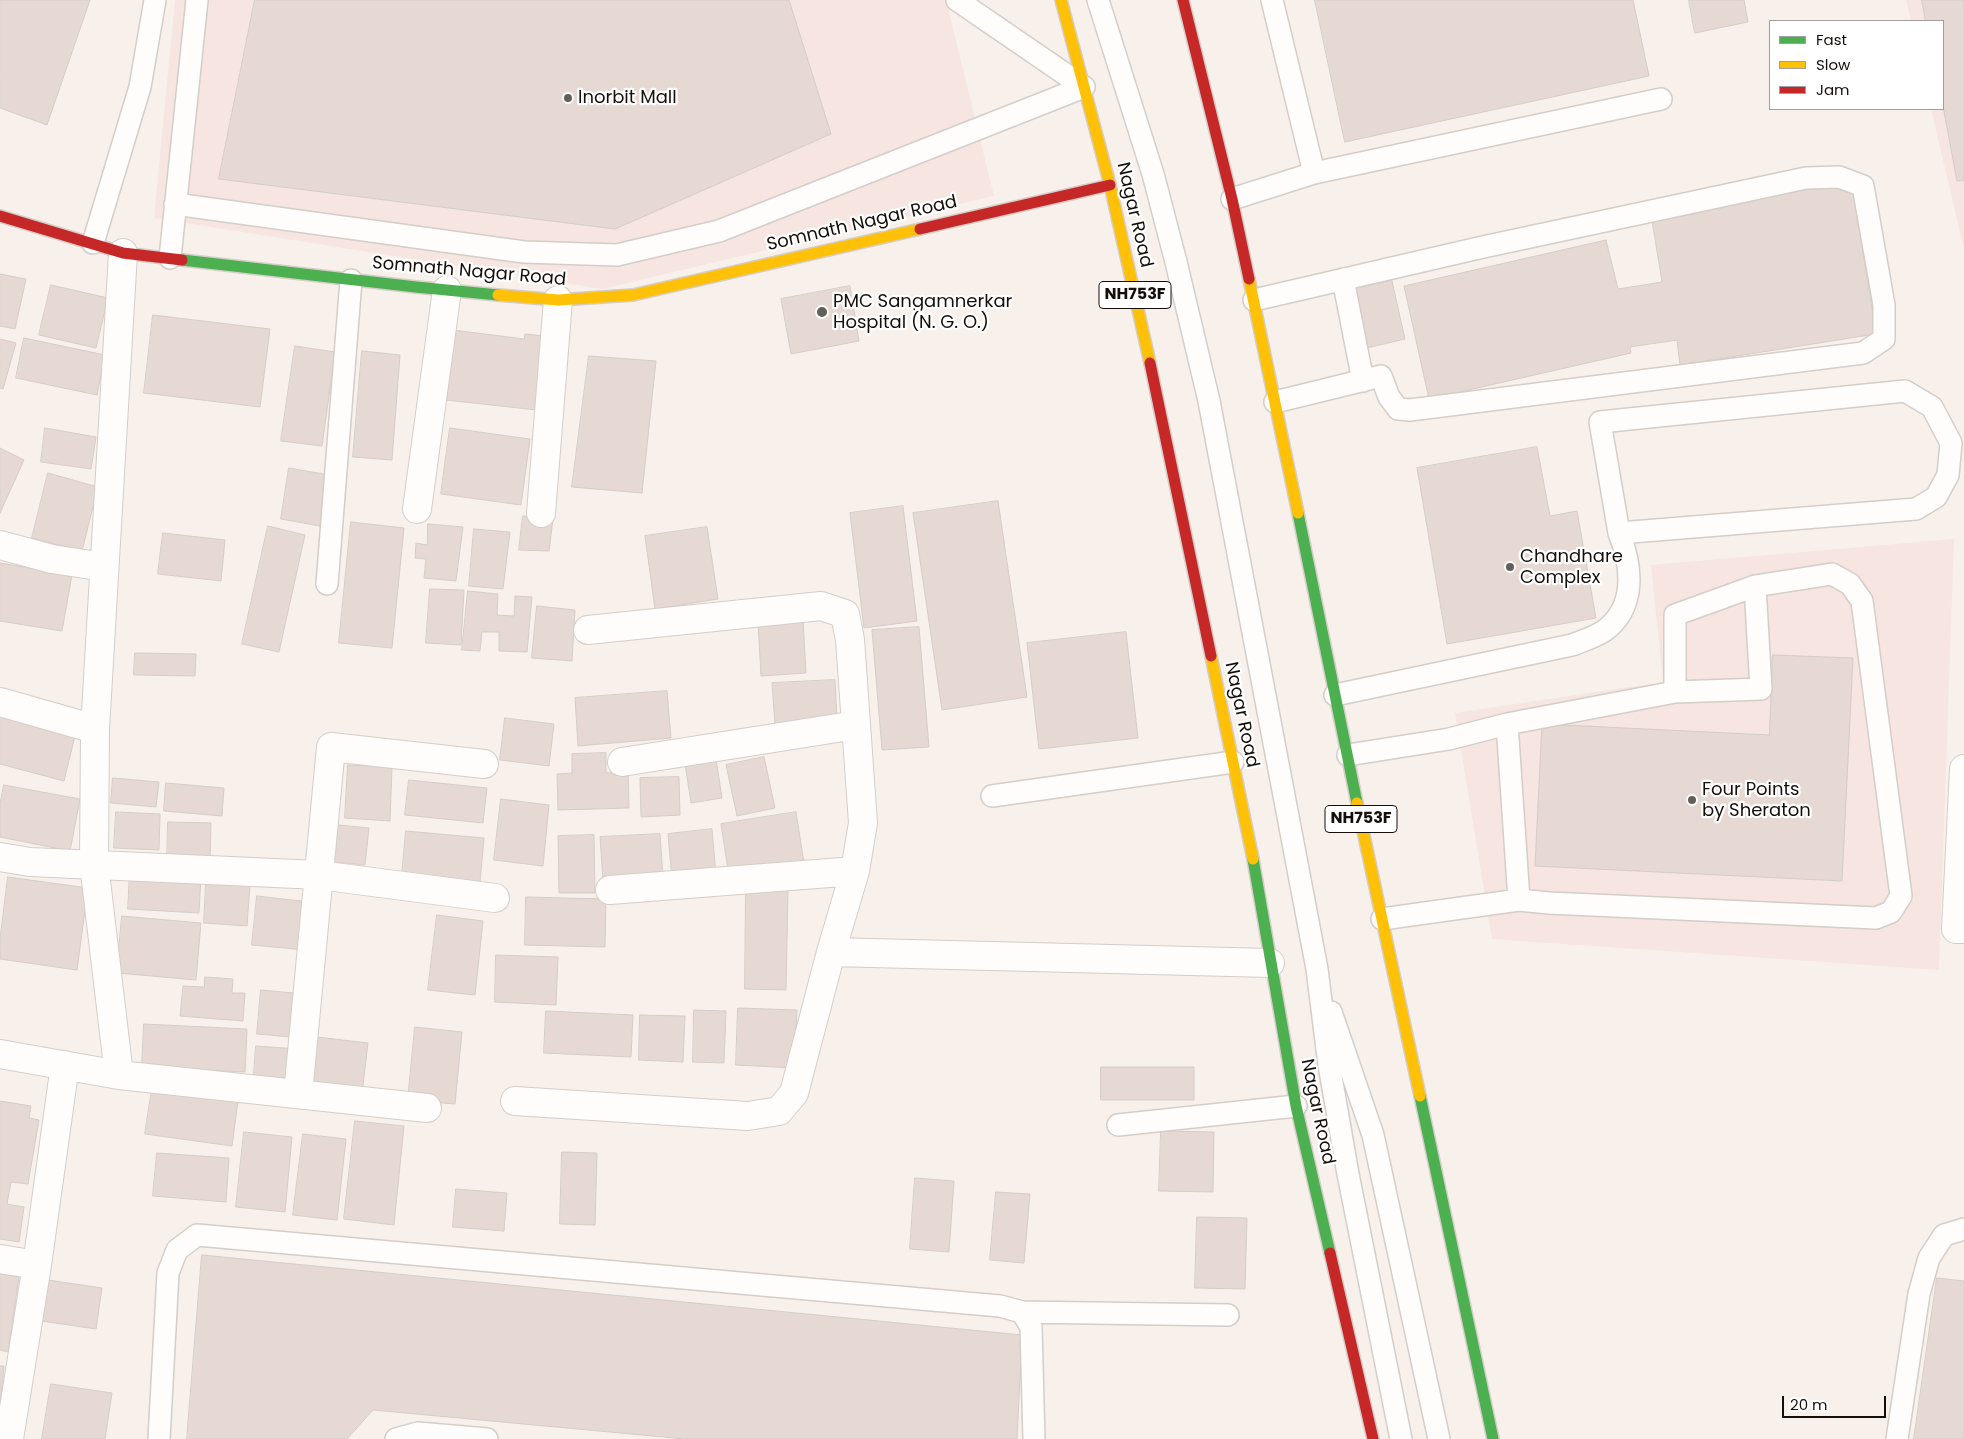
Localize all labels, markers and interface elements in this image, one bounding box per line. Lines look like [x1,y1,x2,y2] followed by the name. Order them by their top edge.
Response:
[1769,20,1944,110] legend
[1816,29,1847,50] text: Fast
[1816,54,1850,75] text: Slow
[1816,79,1850,100] text: Jam
[578,87,677,109] place label: Inorbit Mall
[562,92,574,104] marker: Inorbit Mall
[1111,160,1157,270] street label: Nagar Road
[765,192,959,256] street label: Somnath Nagar Road
[371,253,567,291] street label: Somnath Nagar Road
[1099,282,1171,308] road number: NH753F
[833,291,1012,334] place label: PMC Sangamnerkar Hospital (N. G. O.)
[815,305,829,319] marker: PMC Sangamnerkar Hospital (N. G. O.)
[1520,546,1623,588] place label: Chandhare Complex
[1504,561,1516,573] marker: Chandhare Complex
[1219,660,1263,770] street label: Nagar Road
[1702,779,1811,822] place label: Four Points by Sheraton
[1686,794,1698,806] marker: Four Points by Sheraton
[1325,806,1397,832] road number: NH753F
[1295,1057,1339,1167] street label: Nagar Road
[1784,1386,1888,1418] scale bar
[1790,1394,1828,1415] text: 20 m

